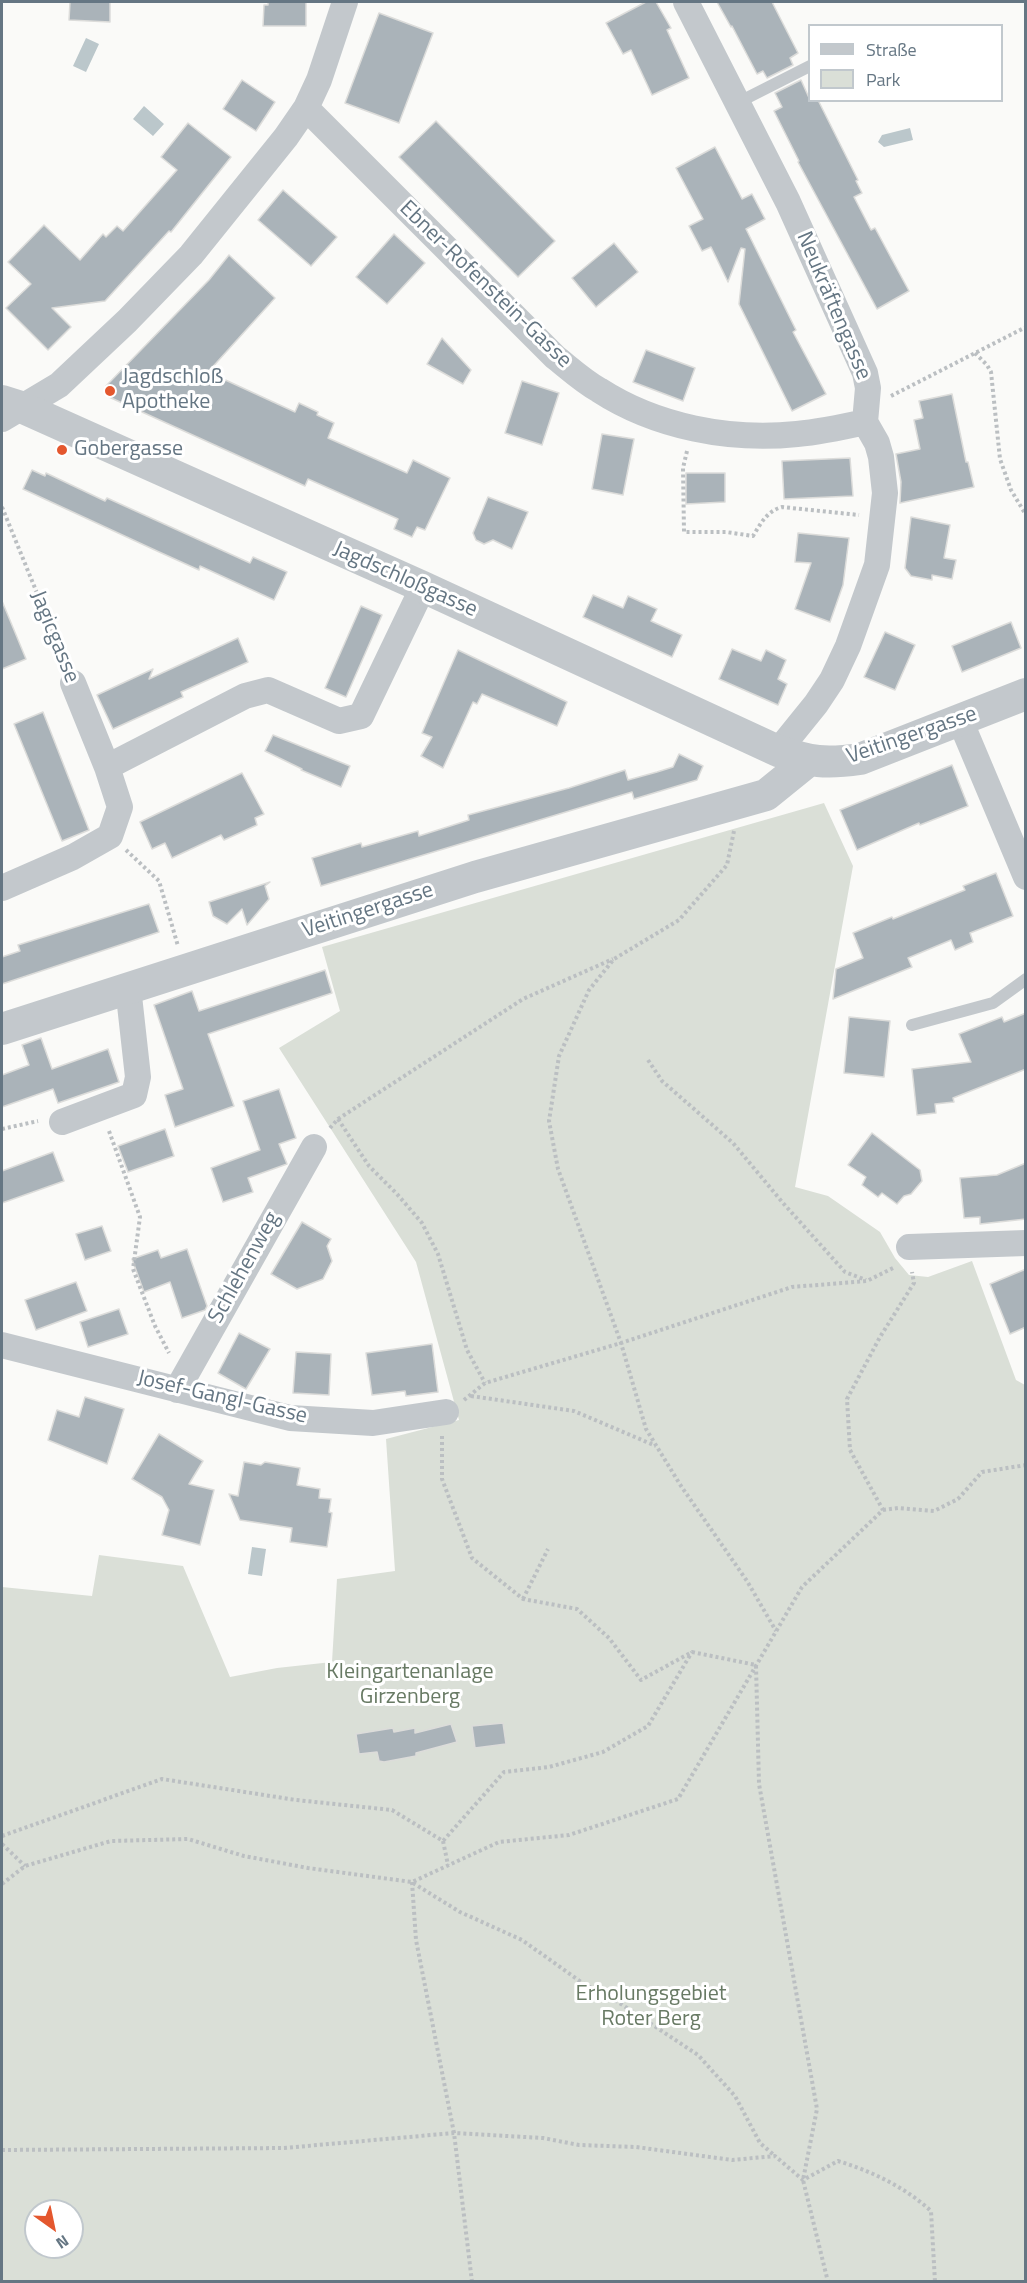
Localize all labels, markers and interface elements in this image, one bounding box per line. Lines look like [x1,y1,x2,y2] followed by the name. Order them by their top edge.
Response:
[808,24,1003,102] legend
[866,36,917,63] text: Straße
[866,66,900,93] text: Park
[393,196,577,374] street label: Ebner-Rofenstein-Gasse
[790,228,876,384] street label: Neukräftengasse
[122,365,223,416] place label: Jagdschloß Apotheke
[103,384,117,398] marker: Jagdschloß Apotheke
[74,437,183,463] place label: Gobergasse
[55,443,69,457] marker: Gobergasse
[329,536,481,624] street label: Jagdschloßgasse
[24,587,84,687] street label: Jagicgasse
[843,701,981,771] street label: Veitingergasse
[299,877,437,945] street label: Veitingergasse
[204,1208,286,1328] street label: Schlehenweg
[134,1366,310,1430] street label: Josef-Gangl-Gasse
[326,1660,494,1712] park label: Kleingartenanlage Girzenberg
[576,1982,726,2034] park label: Erholungsgebiet Roter Berg
[24,2199,84,2259] north arrow
[52,2229,74,2256] text: N

